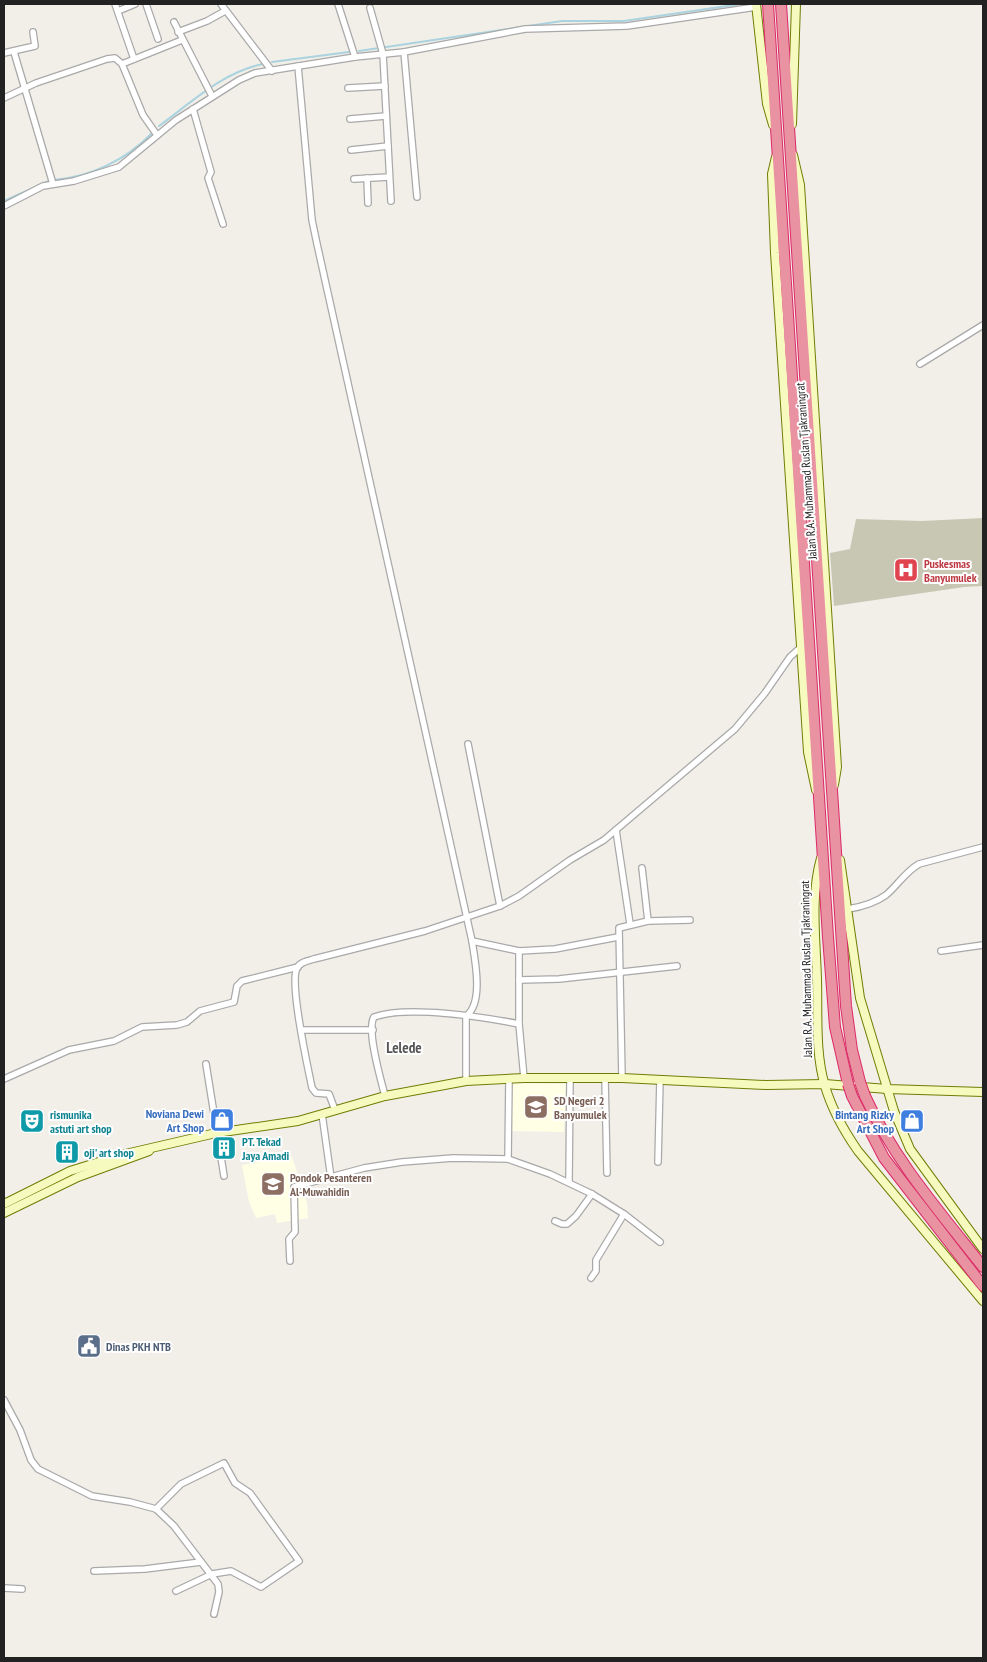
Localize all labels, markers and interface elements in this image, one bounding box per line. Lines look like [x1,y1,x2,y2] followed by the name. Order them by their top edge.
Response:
[792,381,820,561] street label: Jalan R.A. Muhammad Ruslan Tjakraningrat
[924,556,977,585] place label: Puskesmas Banyumulek
[893,557,919,583] hospital icon: Puskesmas Banyumulek
[797,880,815,1059] street label: Jalan R.A. Muhammad Ruslan Tjakraningrat
[386,1038,422,1057] district label: Lelede
[554,1093,607,1122] place label: SD Negeri 2 Banyumulek
[523,1094,549,1120] school or university icon: SD Negeri 2 Banyumulek
[146,1106,205,1135] place label: Noviana Dewi Art Shop
[50,1107,112,1136] place label: rismunika astuti art shop
[209,1107,235,1133] shop icon: Noviana Dewi Art Shop
[835,1107,895,1136] place label: Bintang Rizky Art Shop
[19,1108,45,1134] theatre icon: rismunika astuti art shop
[899,1108,925,1134] shop icon: Bintang Rizky Art Shop
[241,1134,289,1163] place label: PT. Tekad Jaya Amadi
[211,1135,237,1161] building icon: PT. Tekad Jaya Amadi
[54,1139,80,1165] building icon: oji' art shop
[84,1145,135,1160] place label: oji' art shop
[289,1170,372,1199] place label: Pondok Pesanteren Al-Muwahidin
[260,1171,286,1197] school or university icon: Pondok Pesanteren Al-Muwahidin
[76,1333,102,1359] public building icon: Dinas PKH NTB
[106,1339,171,1354] place label: Dinas PKH NTB

